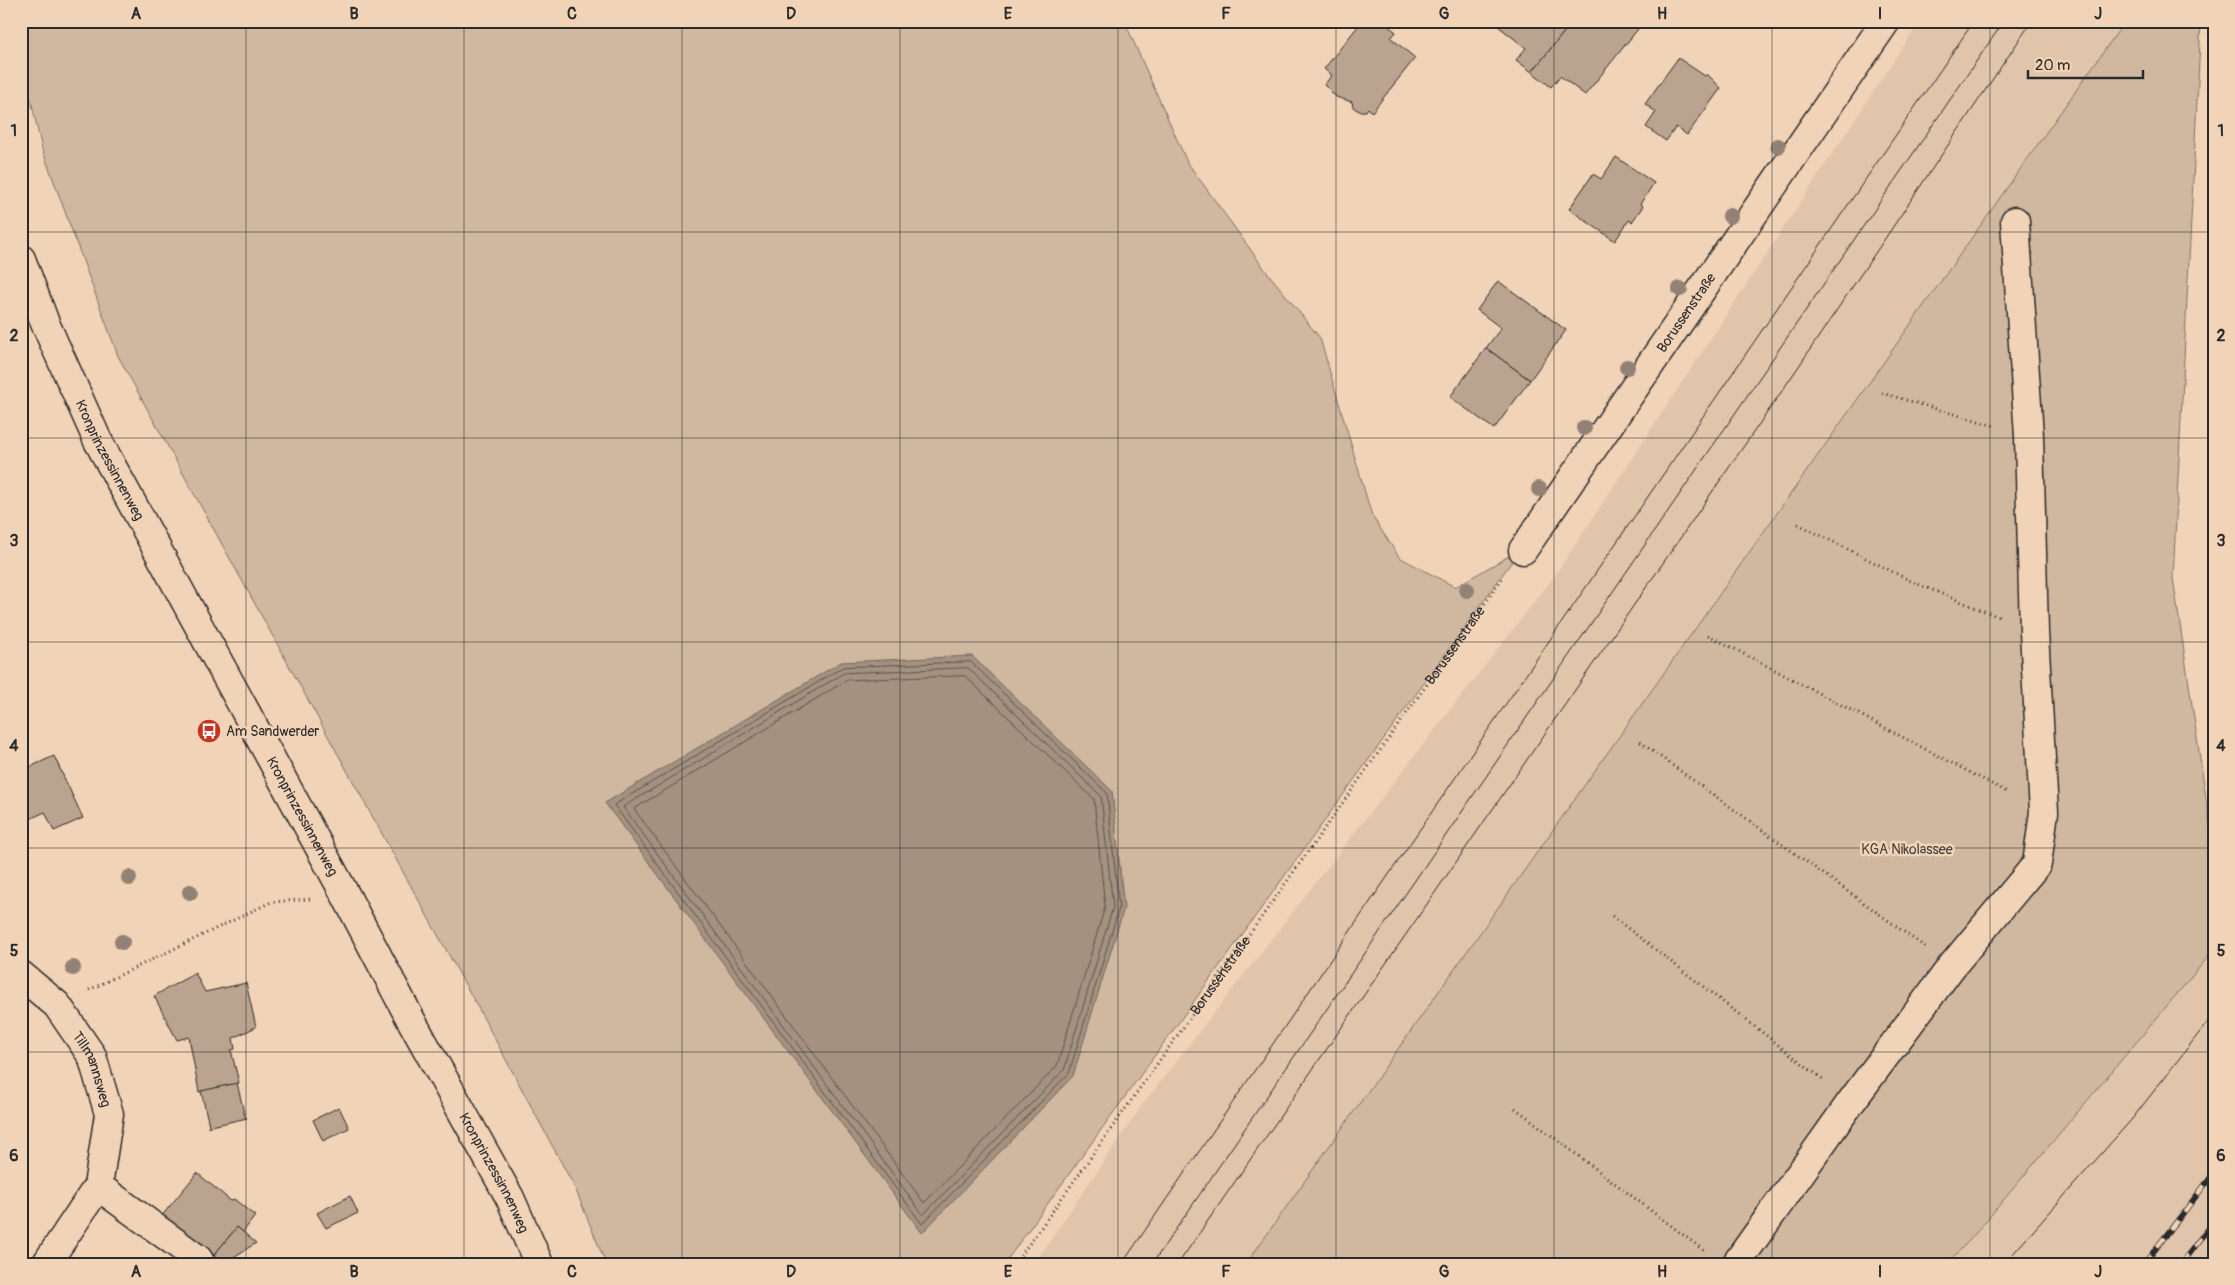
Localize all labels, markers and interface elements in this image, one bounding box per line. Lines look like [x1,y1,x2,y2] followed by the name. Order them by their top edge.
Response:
[131,4,142,24] text: A
[349,4,359,24] text: B
[567,4,577,24] text: C
[786,4,796,24] text: D
[1004,4,1013,24] text: E
[1221,4,1231,24] text: F
[1439,4,1450,24] text: G
[1657,4,1667,24] text: H
[1878,4,1882,24] text: I
[2094,4,2102,24] text: J
[2028,48,2142,80] scale bar
[2035,56,2070,75] text: 20 m
[11,121,17,141] text: 1
[2218,121,2224,141] text: 1
[1653,270,1720,356] street label: Borussenstraße
[10,326,19,346] text: 2
[2217,326,2226,346] text: 2
[72,397,148,523] street label: Kronprinzessinnenweg
[10,531,19,551] text: 3
[2217,531,2226,551] text: 3
[1421,603,1489,688] street label: Borussenstraße
[196,718,222,744] bus stop icon: Am Sandwerder
[226,723,319,740] place label: Am Sandwerder
[9,736,19,756] text: 4
[2216,736,2226,756] text: 4
[263,754,341,879] street label: Kronprinzessinnenweg
[1861,841,1953,858] park label: KGA Nikolassee
[1187,933,1254,1018] street label: Borussenstraße
[10,941,19,961] text: 5
[2217,941,2226,961] text: 5
[69,1028,114,1109] street label: Tillmannsweg
[455,1110,532,1236] street label: Kronprinzessinnenweg
[9,1146,19,1166] text: 6
[2216,1146,2226,1166] text: 6
[131,1262,142,1282] text: A
[349,1262,359,1282] text: B
[567,1262,577,1282] text: C
[786,1262,796,1282] text: D
[1004,1262,1013,1282] text: E
[1221,1262,1231,1282] text: F
[1439,1262,1450,1282] text: G
[1657,1262,1667,1282] text: H
[1878,1262,1882,1282] text: I
[2094,1262,2102,1282] text: J

